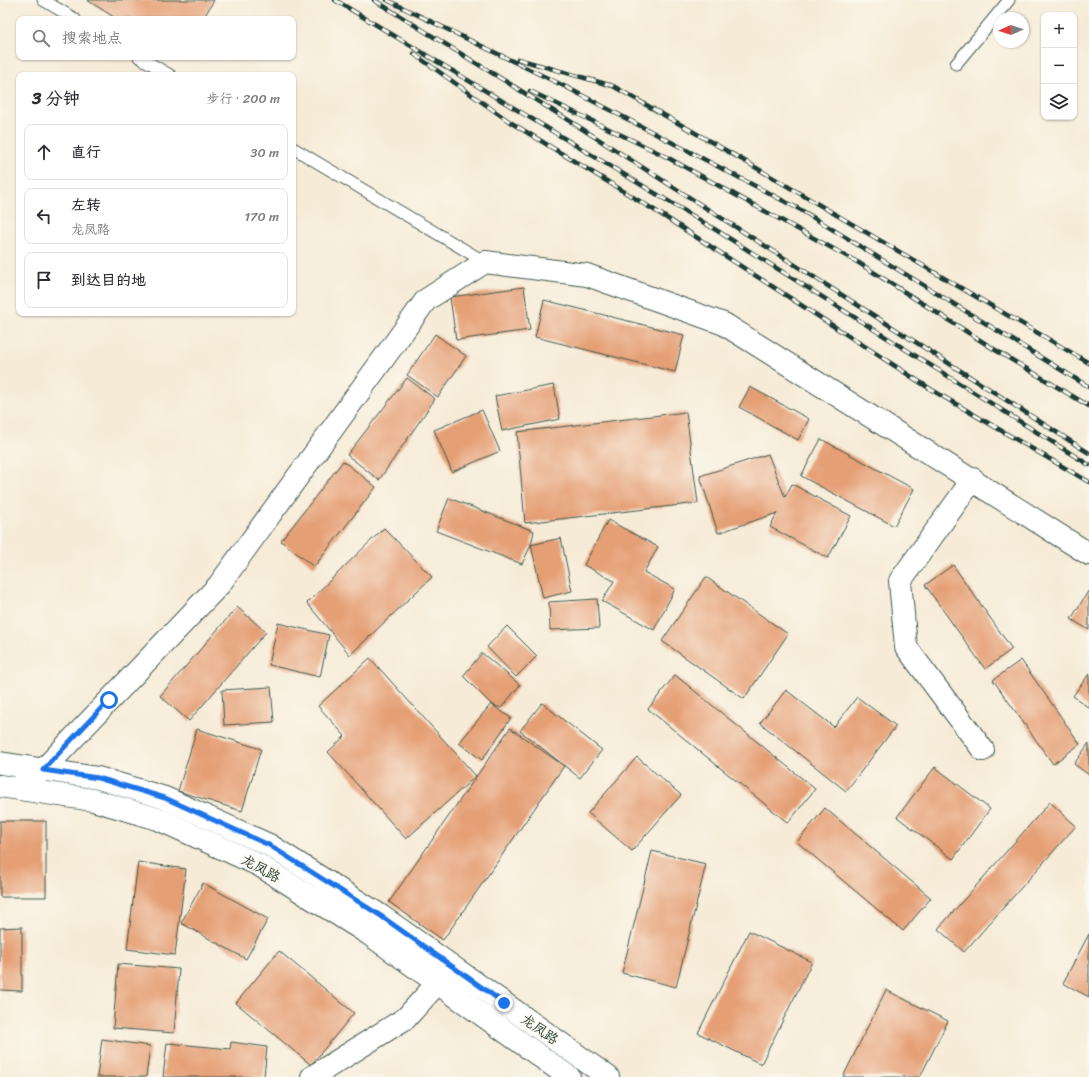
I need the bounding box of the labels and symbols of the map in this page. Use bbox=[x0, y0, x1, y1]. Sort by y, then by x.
north arrow bbox=[993, 12, 1029, 48]
route start bbox=[100, 691, 118, 709]
street label: 龙凤路 bbox=[236, 847, 285, 890]
route end bbox=[495, 994, 513, 1012]
street label: 龙凤路 bbox=[515, 1007, 564, 1052]

